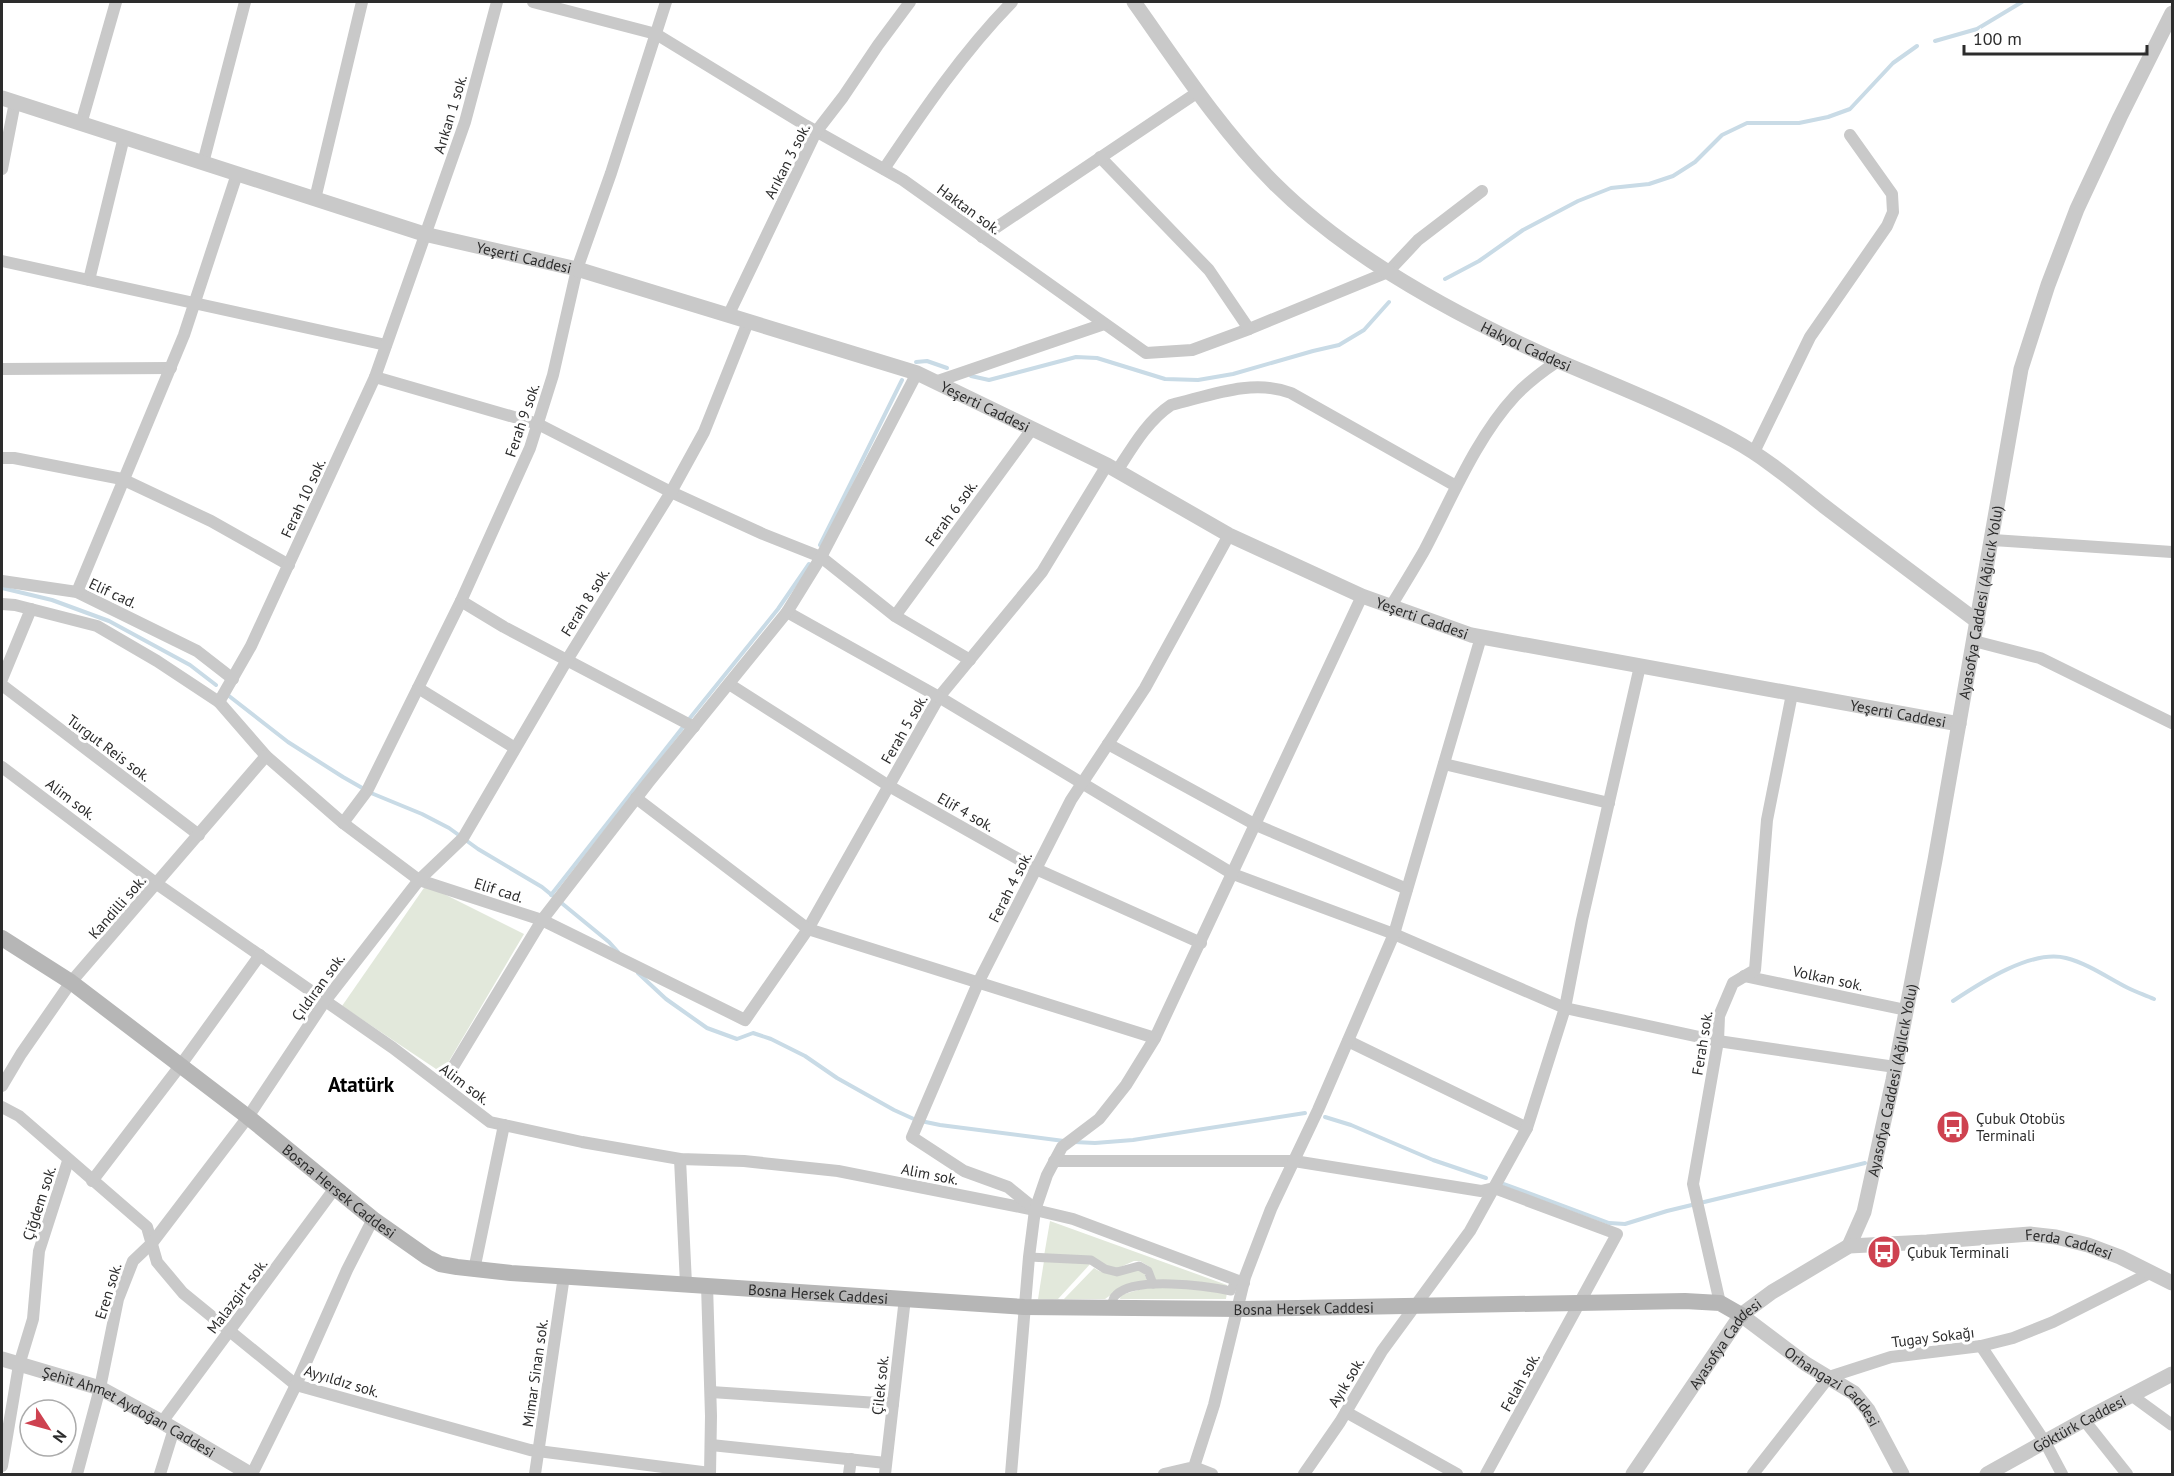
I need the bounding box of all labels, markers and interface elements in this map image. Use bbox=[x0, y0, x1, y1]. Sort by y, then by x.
scale bar bbox=[1964, 18, 2147, 56]
text: 100 m bbox=[1973, 27, 2022, 50]
street label: Arıkan 1 sok. bbox=[429, 72, 471, 156]
street label: Arıkan 3 sok. bbox=[760, 120, 814, 202]
street label: Haktan sok. bbox=[933, 180, 1005, 238]
street label: Yeşerti Caddesi bbox=[475, 237, 574, 277]
street label: Hakyol Caddesi bbox=[1478, 317, 1574, 375]
street label: Yeşerti Caddesi bbox=[938, 376, 1033, 436]
street label: Ferah 9 sok. bbox=[500, 380, 544, 460]
street label: Ferah 10 sok. bbox=[276, 455, 330, 541]
street label: Ferah 6 sok. bbox=[921, 476, 981, 550]
street label: Ayasofya Caddesi (Ağılcık Yolu) bbox=[1954, 504, 2006, 701]
street label: Ferah 8 sok. bbox=[557, 564, 613, 640]
street label: Elif cad. bbox=[86, 574, 140, 612]
street label: Yeşerti Caddesi bbox=[1373, 592, 1471, 643]
street label: Ferah 5 sok. bbox=[877, 691, 931, 767]
street label: Yeşerti Caddesi bbox=[1849, 695, 1948, 731]
street label: Turgut Reis sok. bbox=[63, 710, 155, 786]
street label: Alim sok. bbox=[42, 774, 100, 824]
street label: Elif 4 sok. bbox=[934, 788, 998, 836]
street label: Ferah 4 sok. bbox=[984, 848, 1036, 926]
street label: Kandilli sok. bbox=[84, 871, 150, 943]
street label: Elif cad. bbox=[472, 873, 526, 907]
street label: Çıldıran sok. bbox=[287, 950, 349, 1024]
street label: Volkan sok. bbox=[1790, 961, 1865, 995]
street label: Ayasofya Caddesi (Ağılcık Yolu) bbox=[1863, 982, 1921, 1178]
street label: Ferah sok. bbox=[1688, 1009, 1716, 1077]
street label: Alim sok. bbox=[436, 1059, 494, 1109]
district label: Atatürk bbox=[328, 1071, 395, 1098]
bus stop icon: Çubuk Otobüs Terminali bbox=[1935, 1109, 1971, 1145]
place label: Çubuk Otobüs Terminali bbox=[1976, 1109, 2065, 1145]
street label: Bosna Hersek Caddesi bbox=[279, 1140, 400, 1242]
street label: Alim sok. bbox=[900, 1159, 960, 1189]
street label: Çiğdem sok. bbox=[18, 1163, 60, 1243]
street label: Ferda Caddesi bbox=[2024, 1224, 2116, 1263]
bus stop icon: Çubuk Terminali bbox=[1866, 1234, 1902, 1270]
place label: Çubuk Terminali bbox=[1907, 1243, 2009, 1262]
street label: Malazgirt sok. bbox=[203, 1255, 271, 1337]
street label: Eren sok. bbox=[90, 1261, 126, 1321]
street label: Bosna Hersek Caddesi bbox=[748, 1279, 889, 1307]
street label: Ayasofya Caddesi bbox=[1684, 1294, 1765, 1393]
street label: Bosna Hersek Caddesi bbox=[1233, 1297, 1374, 1319]
street label: Mimar Sinan sok. bbox=[518, 1318, 552, 1428]
street label: Tugay Sokağı bbox=[1890, 1322, 1976, 1352]
street label: Orhangazi Caddesi bbox=[1781, 1342, 1884, 1430]
street label: Felah sok. bbox=[1496, 1349, 1544, 1415]
street label: Çilek sok. bbox=[867, 1354, 893, 1416]
street label: Ayık sok. bbox=[1324, 1354, 1368, 1410]
street label: Ayyıldız sok. bbox=[302, 1361, 382, 1401]
street label: Şehit Ahmet Aydoğan Caddesi bbox=[40, 1362, 219, 1461]
street label: Göktürk Caddesi bbox=[2029, 1390, 2129, 1456]
north arrow bbox=[18, 1398, 78, 1458]
text: N bbox=[49, 1427, 71, 1447]

